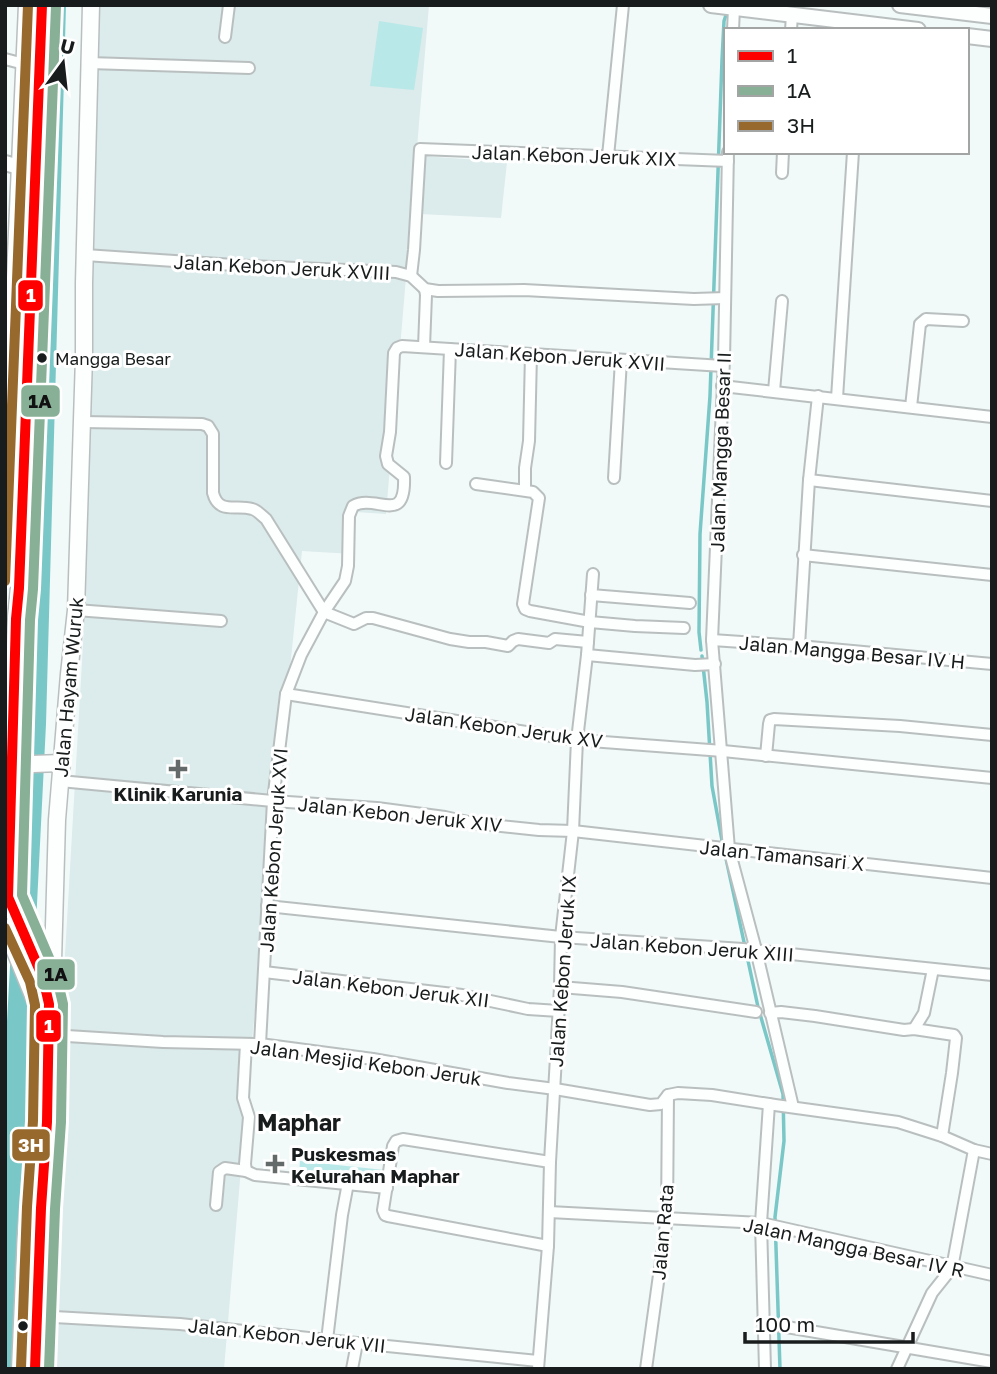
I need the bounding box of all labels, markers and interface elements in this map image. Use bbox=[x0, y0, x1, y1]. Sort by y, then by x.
north arrow bbox=[28, 28, 98, 98]
legend bbox=[724, 28, 969, 154]
text: U bbox=[58, 33, 77, 59]
text: 1 bbox=[787, 42, 797, 68]
text: 1A bbox=[787, 77, 811, 103]
text: 3H bbox=[787, 112, 815, 138]
street label: Jalan Kebon Jeruk XIX bbox=[471, 140, 677, 170]
street label: Jalan Kebon Jeruk XVIII bbox=[173, 250, 391, 284]
line badge: 1 bbox=[17, 279, 44, 312]
text: 1 bbox=[26, 283, 36, 306]
street label: Jalan Kebon Jeruk XVII bbox=[454, 337, 666, 375]
place label: Mangga Besar bbox=[55, 348, 171, 369]
marker: Mangga Besar bbox=[35, 351, 49, 365]
street label: Jalan Mangga Besar II bbox=[705, 351, 735, 553]
line badge: 1A bbox=[20, 384, 61, 418]
text: 1A bbox=[28, 389, 52, 412]
street label: Jalan Hayam Wuruk bbox=[49, 596, 87, 778]
street label: Jalan Mangga Besar IV H bbox=[738, 631, 966, 673]
street label: Jalan Kebon Jeruk XV bbox=[404, 702, 605, 752]
street label: Jalan Kebon Jeruk XVI bbox=[254, 747, 292, 953]
marker: Klinik Karunia bbox=[168, 759, 188, 779]
place label: Klinik Karunia bbox=[114, 782, 242, 805]
street label: Jalan Kebon Jeruk XIV bbox=[297, 792, 503, 836]
street label: Jalan Tamansari X bbox=[699, 835, 865, 875]
street label: Jalan Kebon Jeruk IX bbox=[544, 874, 580, 1068]
street label: Jalan Kebon Jeruk XIII bbox=[589, 928, 795, 966]
line badge: 1A bbox=[36, 958, 76, 991]
text: 1A bbox=[44, 962, 68, 985]
street label: Jalan Kebon Jeruk XII bbox=[291, 965, 491, 1011]
line badge: 1 bbox=[35, 1009, 62, 1043]
text: 1 bbox=[44, 1014, 54, 1037]
street label: Jalan Mesjid Kebon Jeruk bbox=[249, 1034, 483, 1090]
district label: Maphar bbox=[257, 1108, 341, 1136]
line badge: 3H bbox=[11, 1128, 51, 1162]
text: 3H bbox=[18, 1133, 44, 1156]
place label: Puskesmas Kelurahan Maphar bbox=[291, 1142, 460, 1187]
marker: Puskesmas Kelurahan Maphar bbox=[265, 1154, 285, 1174]
street label: Jalan Rata bbox=[646, 1183, 678, 1281]
street label: Jalan Mangga Besar IV R bbox=[741, 1212, 967, 1282]
scale bar bbox=[745, 1300, 913, 1344]
text: 100 m bbox=[755, 1311, 815, 1337]
street label: Jalan Kebon Jeruk VII bbox=[187, 1313, 387, 1357]
unlabelled marker bbox=[16, 1319, 30, 1333]

